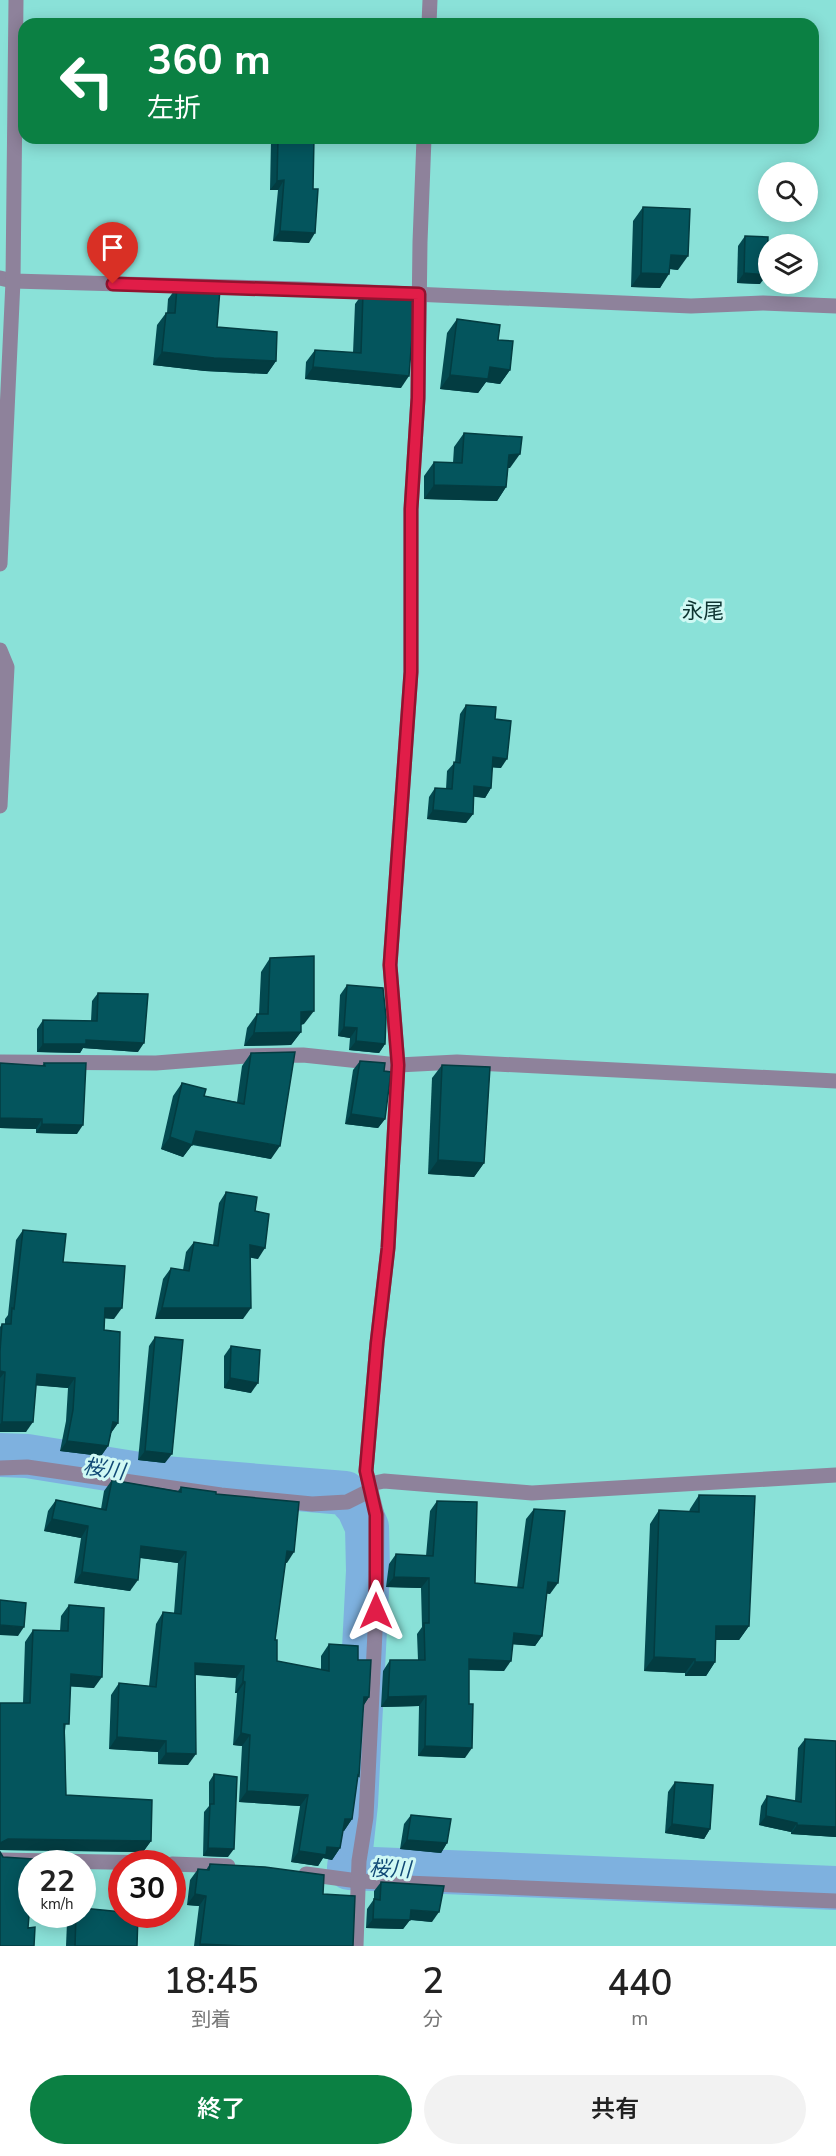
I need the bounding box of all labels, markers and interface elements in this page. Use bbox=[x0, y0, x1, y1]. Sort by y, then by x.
text: 360 m bbox=[147, 32, 271, 89]
icon: left bbox=[48, 42, 126, 120]
text: 左折 bbox=[147, 90, 201, 127]
map controls bbox=[758, 162, 818, 294]
button: search bbox=[758, 162, 818, 222]
pin bbox=[87, 222, 138, 284]
icon: arrive bbox=[96, 231, 129, 264]
button: layers bbox=[758, 234, 818, 294]
district label: 永尾 bbox=[682, 597, 724, 625]
water label: 桜川 bbox=[81, 1452, 129, 1486]
position arrow bbox=[344, 1579, 408, 1643]
speed limit sign: 30 bbox=[108, 1850, 186, 1928]
water label: 桜川 bbox=[369, 1854, 413, 1884]
text: 22 bbox=[39, 1861, 75, 1902]
text: km/h bbox=[40, 1894, 74, 1914]
text: 18:45 bbox=[164, 1957, 259, 2006]
text: 2 bbox=[422, 1957, 444, 2006]
text: 440 bbox=[608, 1959, 672, 2008]
text: m bbox=[631, 2005, 648, 2032]
text: 到着 bbox=[191, 2006, 231, 2033]
text: 分 bbox=[423, 2006, 443, 2033]
button: 終了 bbox=[30, 2075, 412, 2144]
button: 共有 bbox=[424, 2075, 806, 2144]

